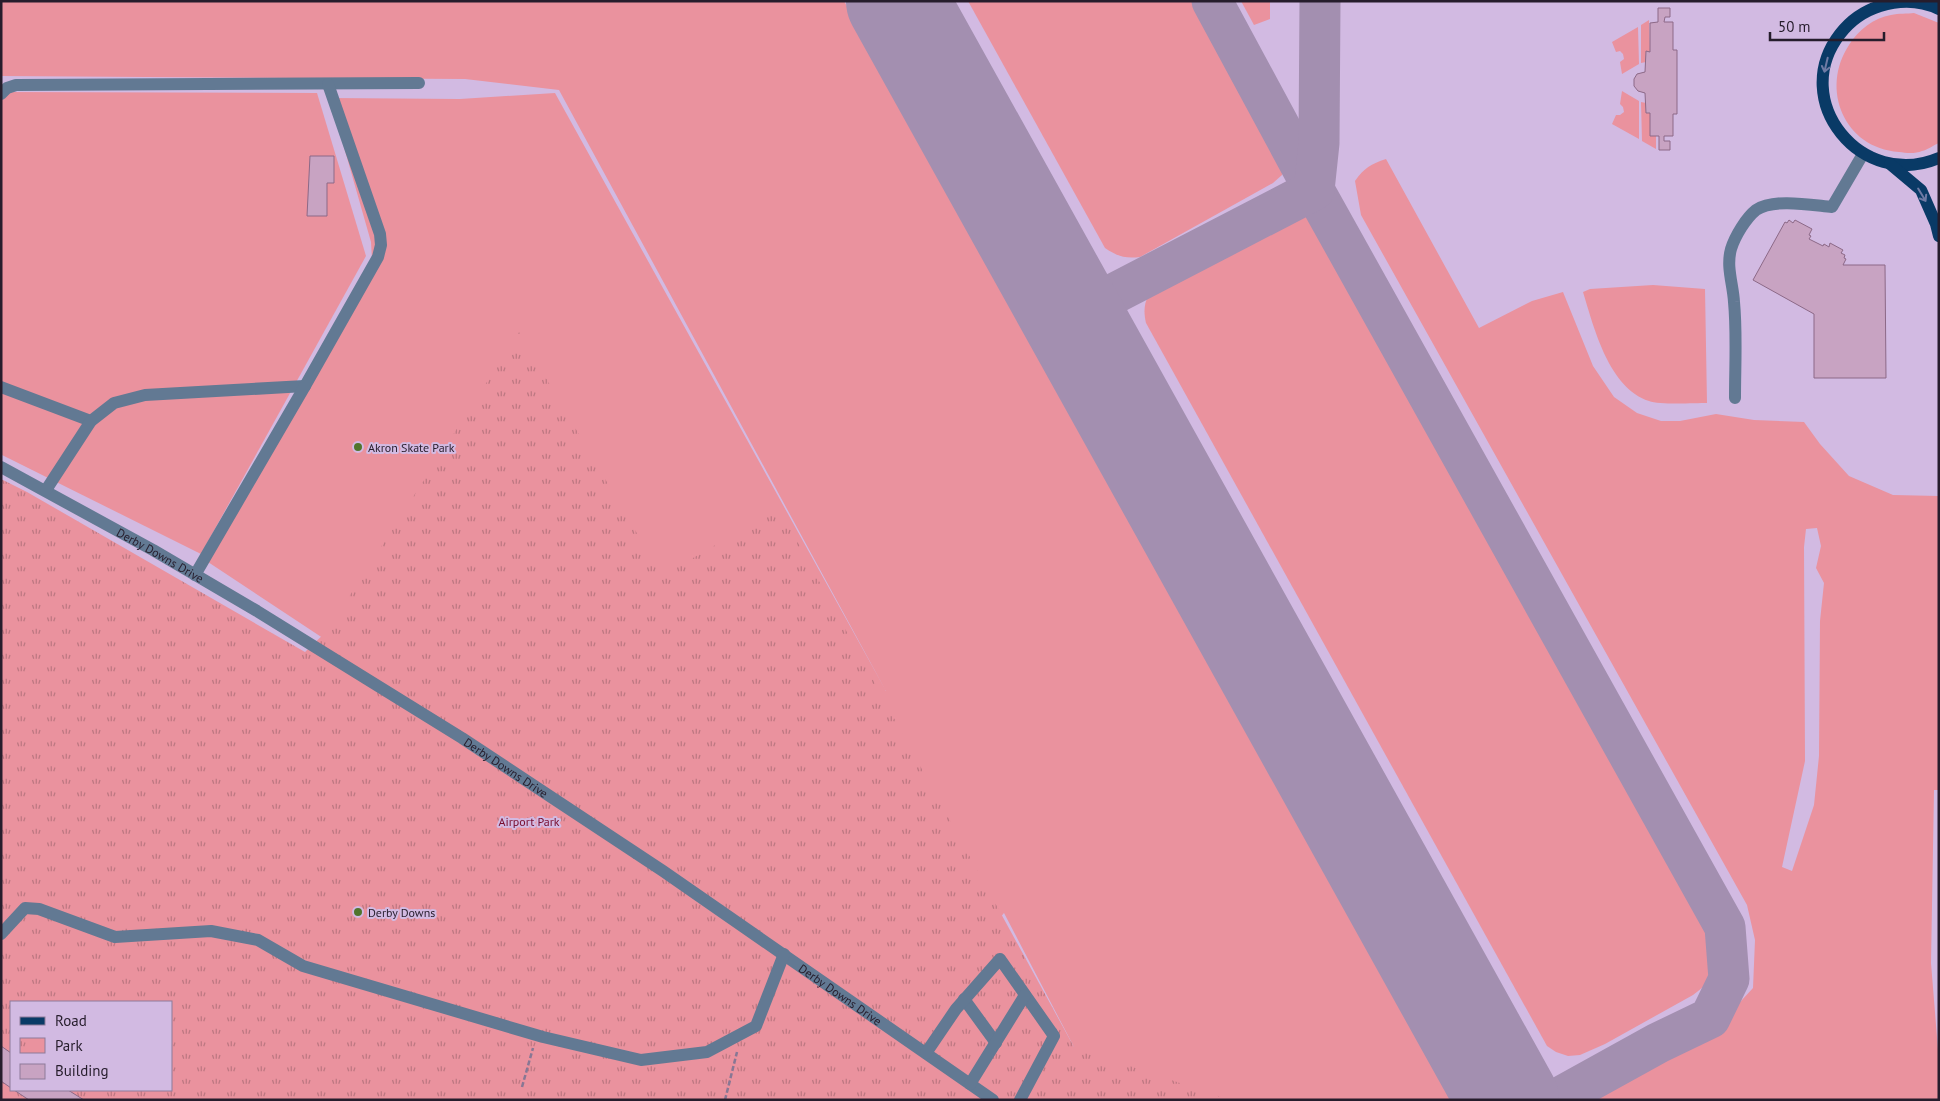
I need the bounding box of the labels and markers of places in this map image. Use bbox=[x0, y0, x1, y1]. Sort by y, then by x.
place label: Akron Skate Park bbox=[368, 440, 455, 455]
marker: Akron Skate Park bbox=[352, 441, 364, 453]
place label: Derby Downs bbox=[368, 905, 435, 920]
marker: Derby Downs bbox=[352, 906, 364, 918]

